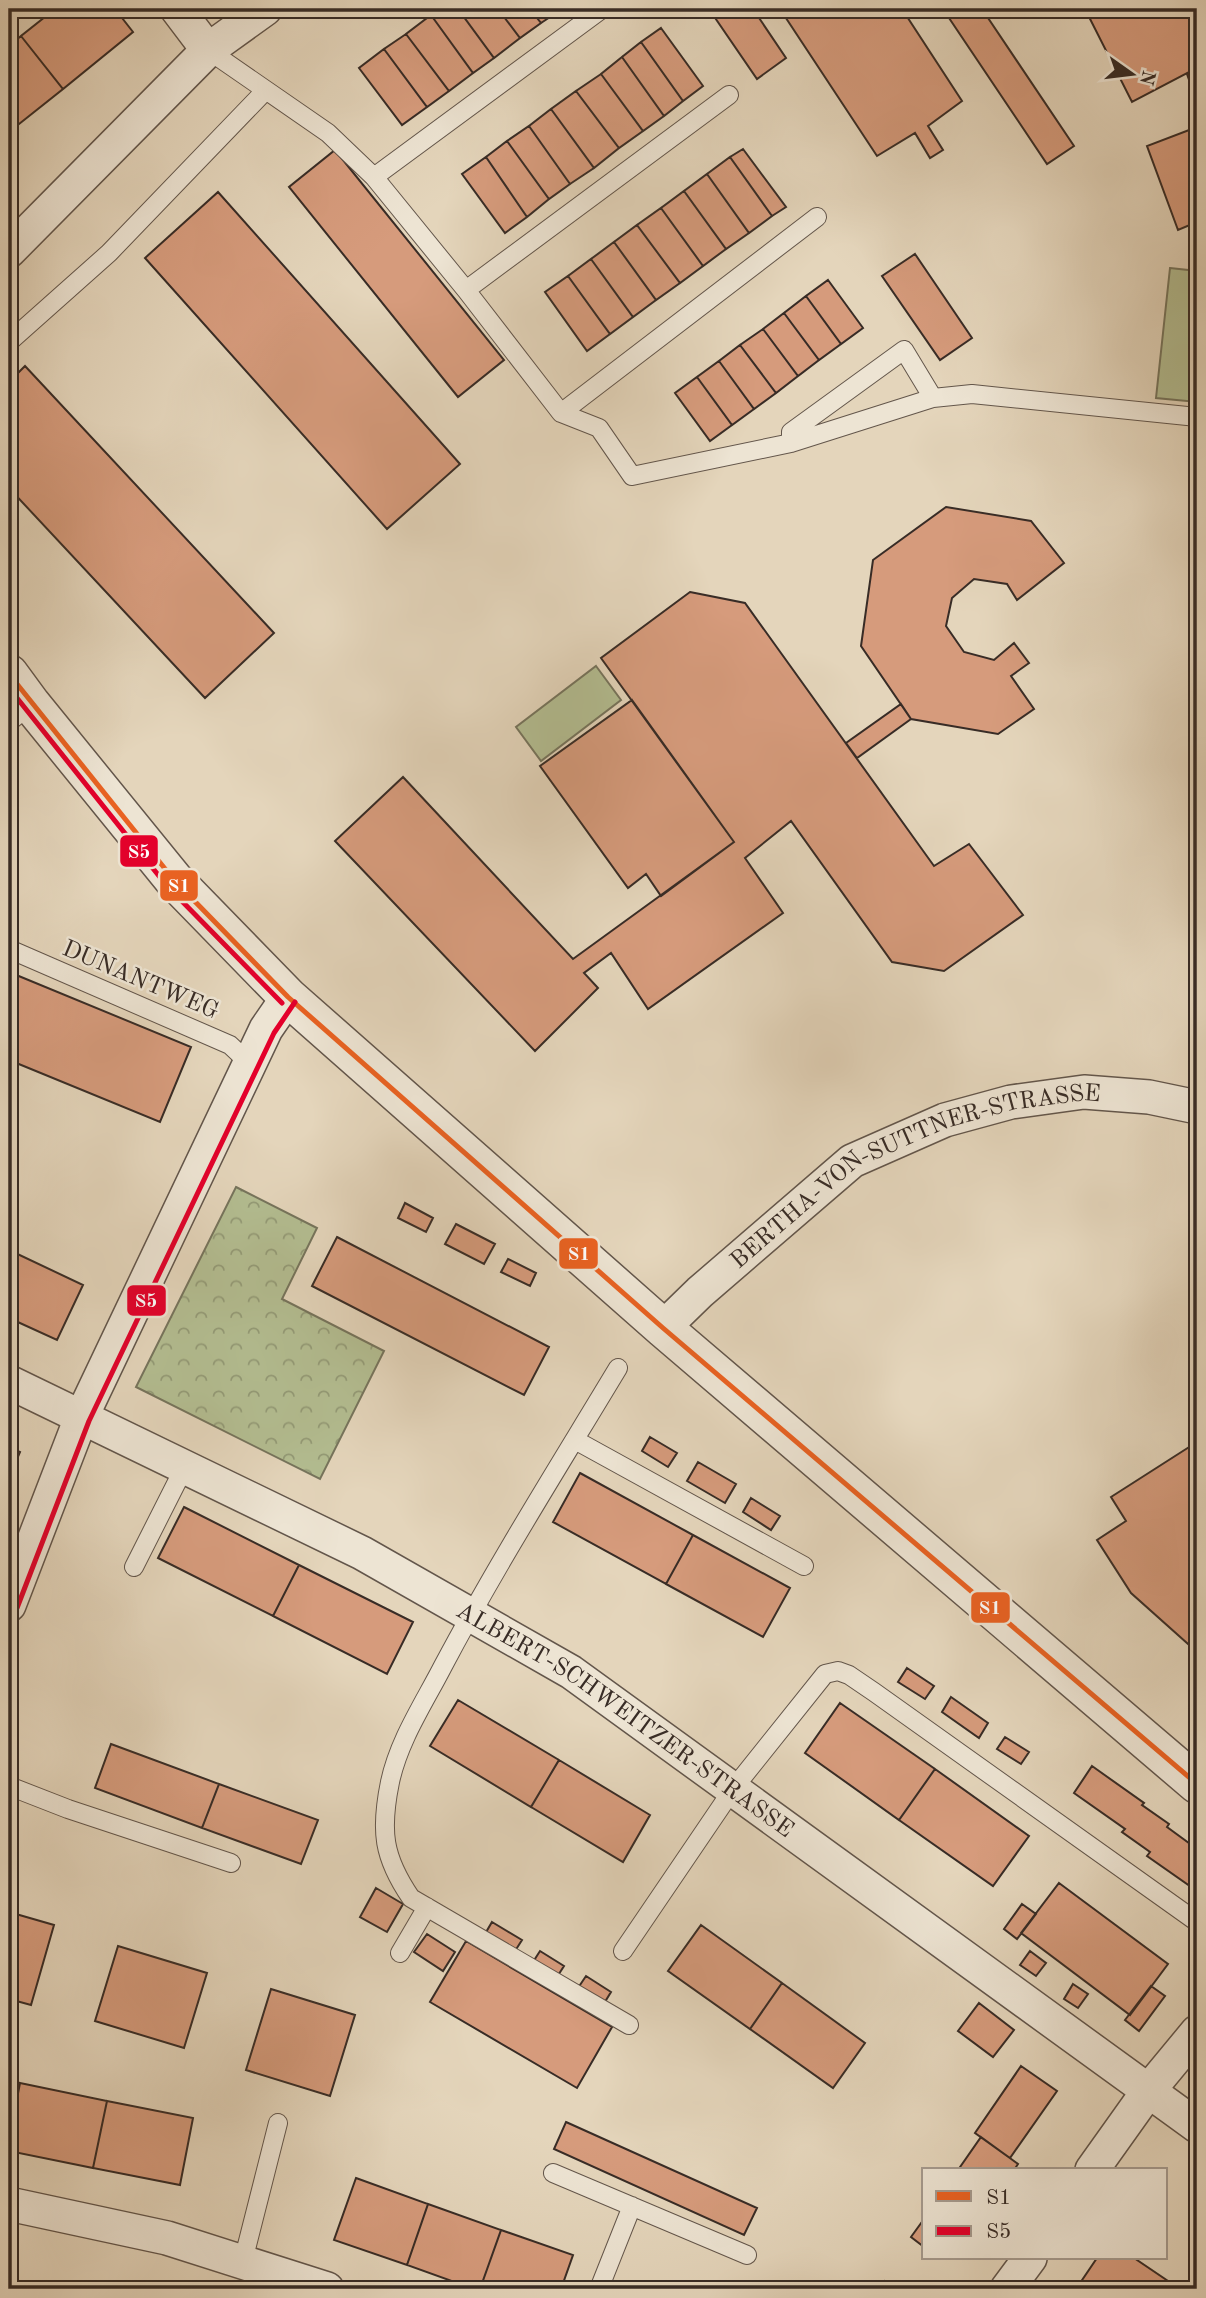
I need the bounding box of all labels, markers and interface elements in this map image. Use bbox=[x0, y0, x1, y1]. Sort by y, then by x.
north arrow bbox=[1098, 38, 1168, 108]
text: N bbox=[1135, 68, 1157, 87]
line badge: S5 bbox=[119, 834, 159, 868]
text: S5 bbox=[128, 844, 150, 863]
line badge: S1 bbox=[159, 869, 199, 902]
text: S1 bbox=[168, 878, 190, 897]
street label: DUNANTWEG bbox=[58, 937, 222, 1025]
street label: BERTHA-VON-SUTTNER-STRASSE bbox=[727, 1082, 1101, 1274]
line badge: S1 bbox=[558, 1237, 599, 1270]
text: S1 bbox=[568, 1246, 590, 1265]
line badge: S5 bbox=[126, 1284, 167, 1317]
text: S5 bbox=[135, 1293, 157, 1312]
line badge: S1 bbox=[970, 1591, 1011, 1624]
street label: ALBERT-SCHWEITZER-STRASSE bbox=[451, 1599, 797, 1843]
text: S1 bbox=[979, 1600, 1001, 1619]
legend bbox=[922, 2168, 1168, 2260]
text: S1 bbox=[986, 2188, 1011, 2209]
text: S5 bbox=[986, 2222, 1011, 2243]

